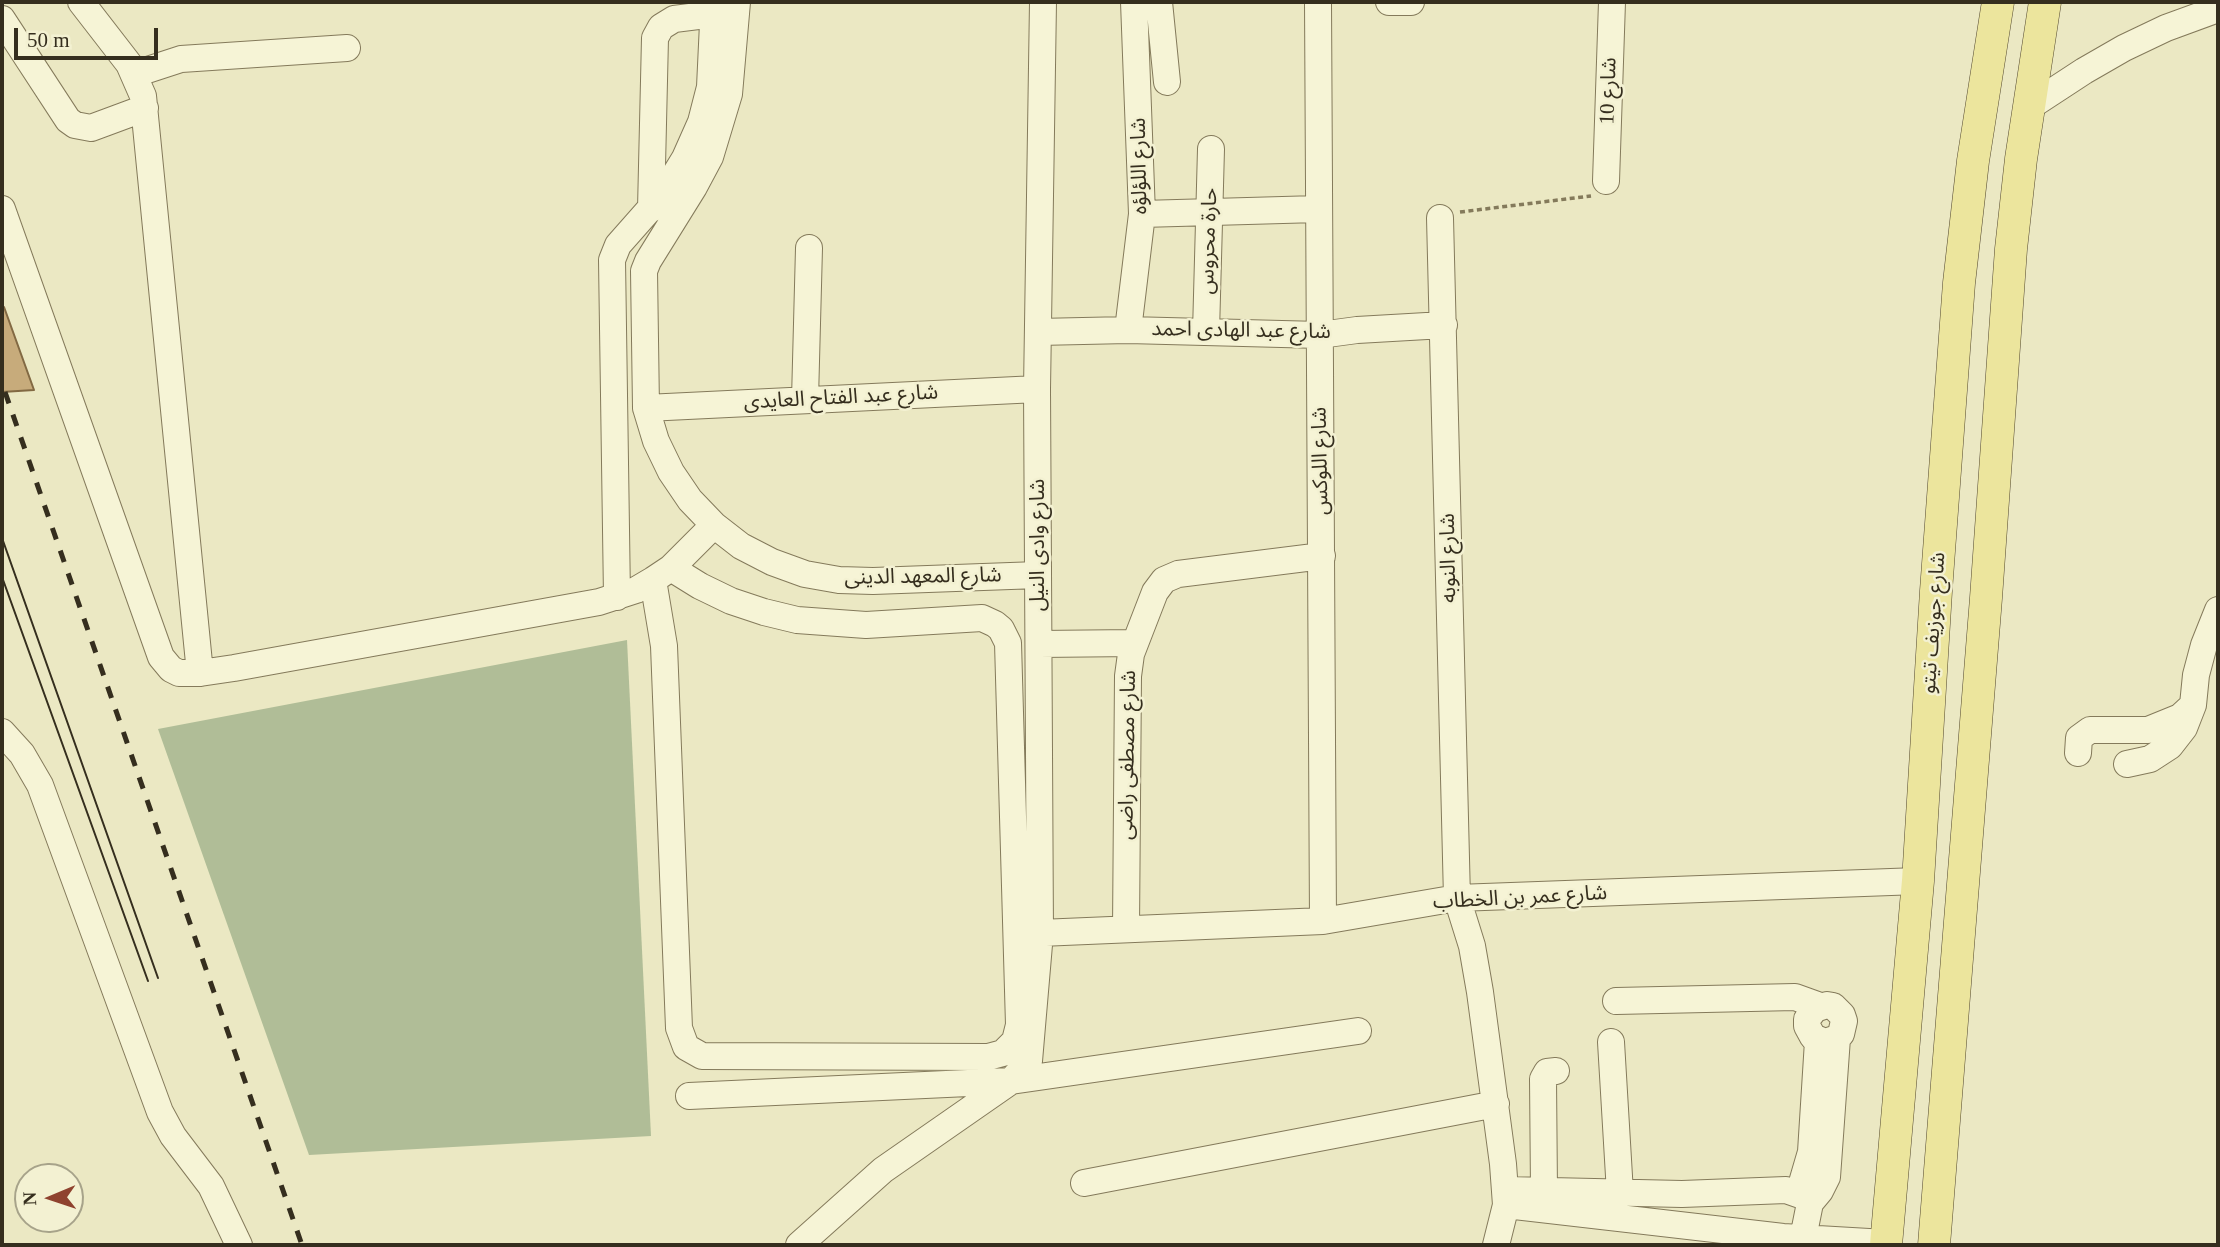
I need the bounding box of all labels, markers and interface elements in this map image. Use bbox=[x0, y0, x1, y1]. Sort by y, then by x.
scale bar bbox=[18, 14, 161, 58]
text: 50 m bbox=[27, 28, 70, 52]
street label: شارع 10 bbox=[1595, 57, 1623, 125]
street label: شارع اللؤلؤه bbox=[1127, 117, 1153, 215]
street label: حارة محروس bbox=[1195, 187, 1223, 295]
street label: شارع عبد الهادى احمد bbox=[1151, 317, 1331, 345]
street label: شارع عبد الفتاح العايدى bbox=[743, 380, 939, 416]
street label: شارع اللوكس bbox=[1307, 407, 1335, 515]
street label: شارع وادى النيل bbox=[1025, 479, 1051, 611]
street label: شارع النوبه bbox=[1436, 513, 1462, 603]
street label: شارع جوزيف تيتو bbox=[1916, 551, 1952, 695]
street label: شارع المعهد الدينى bbox=[844, 563, 1002, 591]
street label: شارع مصطفى راضى bbox=[1114, 670, 1142, 840]
street label: شارع عمر بن الخطاب bbox=[1432, 881, 1608, 915]
north arrow bbox=[14, 1163, 84, 1233]
text: N bbox=[19, 1191, 40, 1206]

